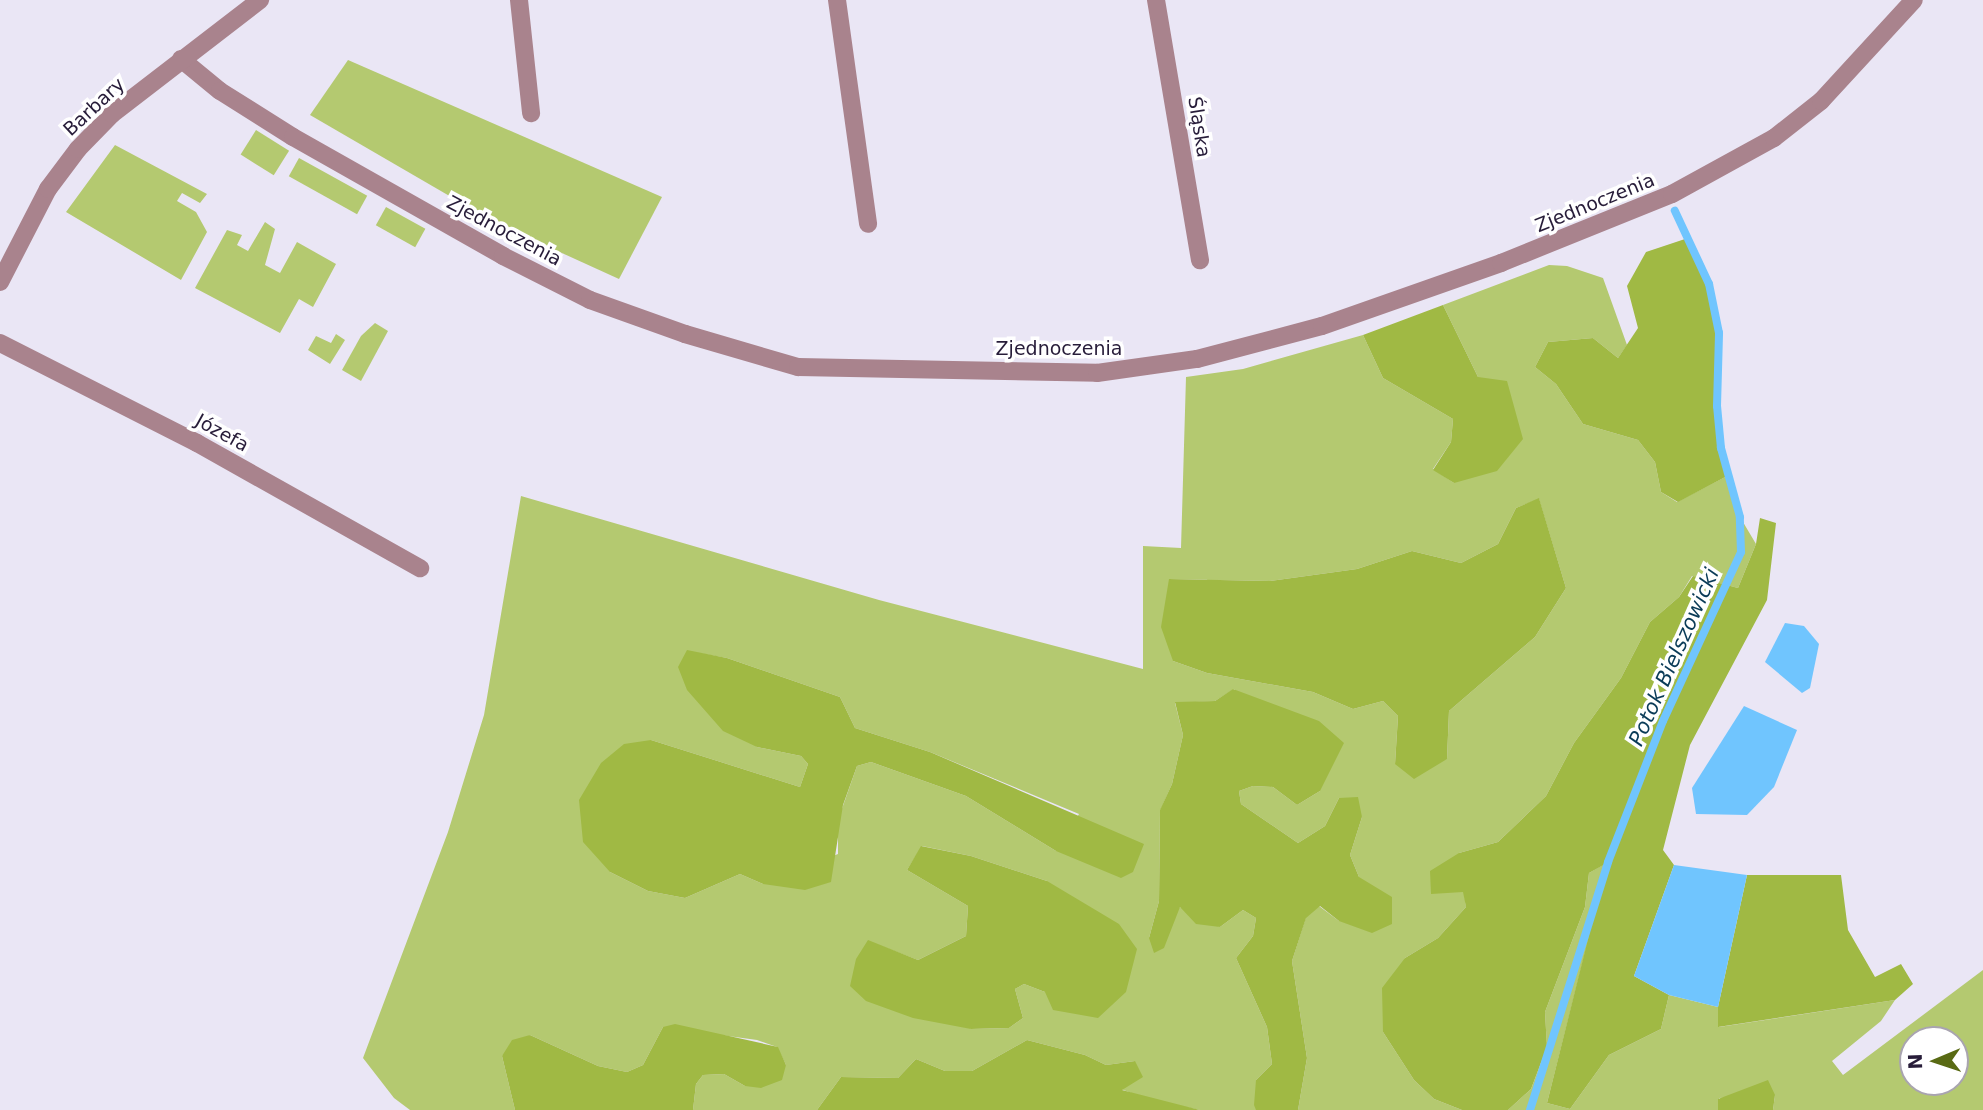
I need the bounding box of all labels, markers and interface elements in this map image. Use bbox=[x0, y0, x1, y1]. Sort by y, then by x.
street label: Barbary bbox=[59, 73, 129, 141]
street label: Śląska bbox=[1183, 95, 1215, 159]
street label: Zjednoczenia bbox=[1532, 169, 1658, 237]
street label: Zjednoczenia bbox=[443, 191, 565, 271]
street label: Zjednoczenia bbox=[996, 338, 1122, 360]
street label: Józefa bbox=[191, 409, 253, 457]
water label: Potok Bielszowicki bbox=[1623, 564, 1725, 750]
north arrow bbox=[1899, 1026, 1969, 1096]
text: N bbox=[1904, 1053, 1926, 1070]

